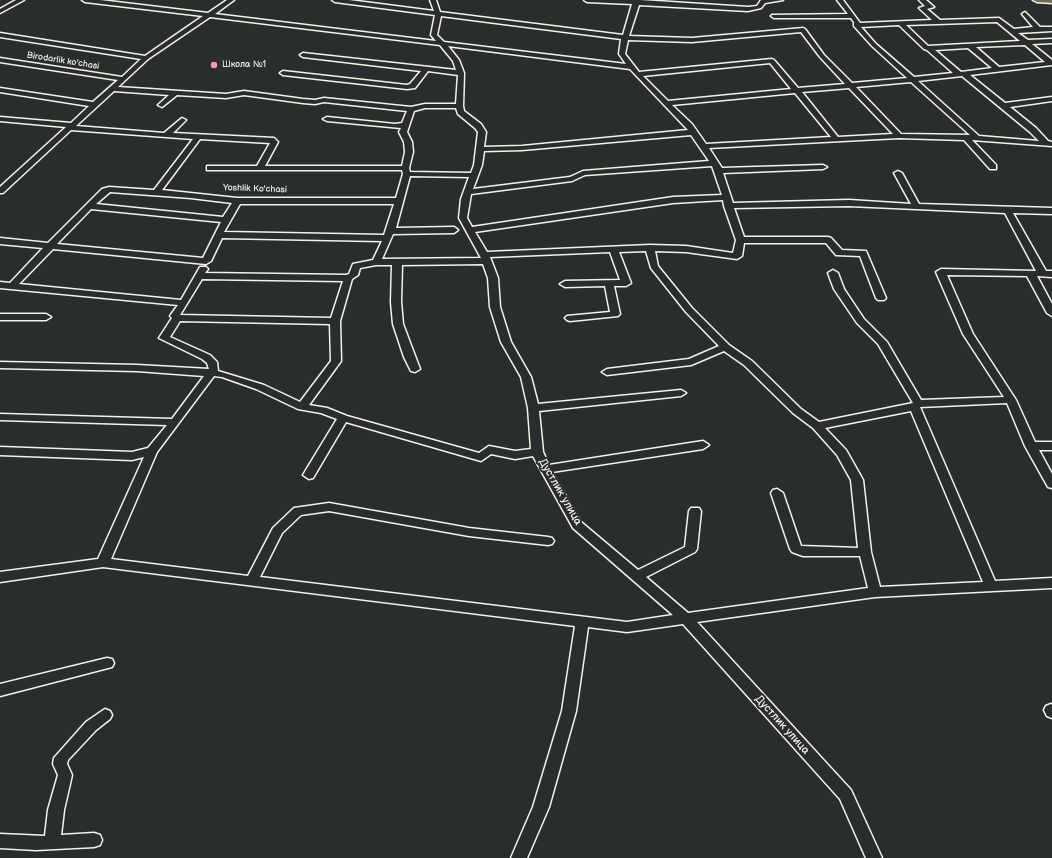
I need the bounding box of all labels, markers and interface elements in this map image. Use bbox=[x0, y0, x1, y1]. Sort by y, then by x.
street label: Birodarlik ko'chasi bbox=[26, 50, 100, 72]
marker: Школа №1 bbox=[209, 60, 219, 70]
place label: Школа №1 bbox=[222, 60, 266, 70]
street label: Yoshlik Ko'chasi bbox=[223, 182, 287, 196]
street label: Дустлик улица bbox=[536, 456, 584, 528]
street label: Дустлик улица bbox=[752, 693, 812, 757]

